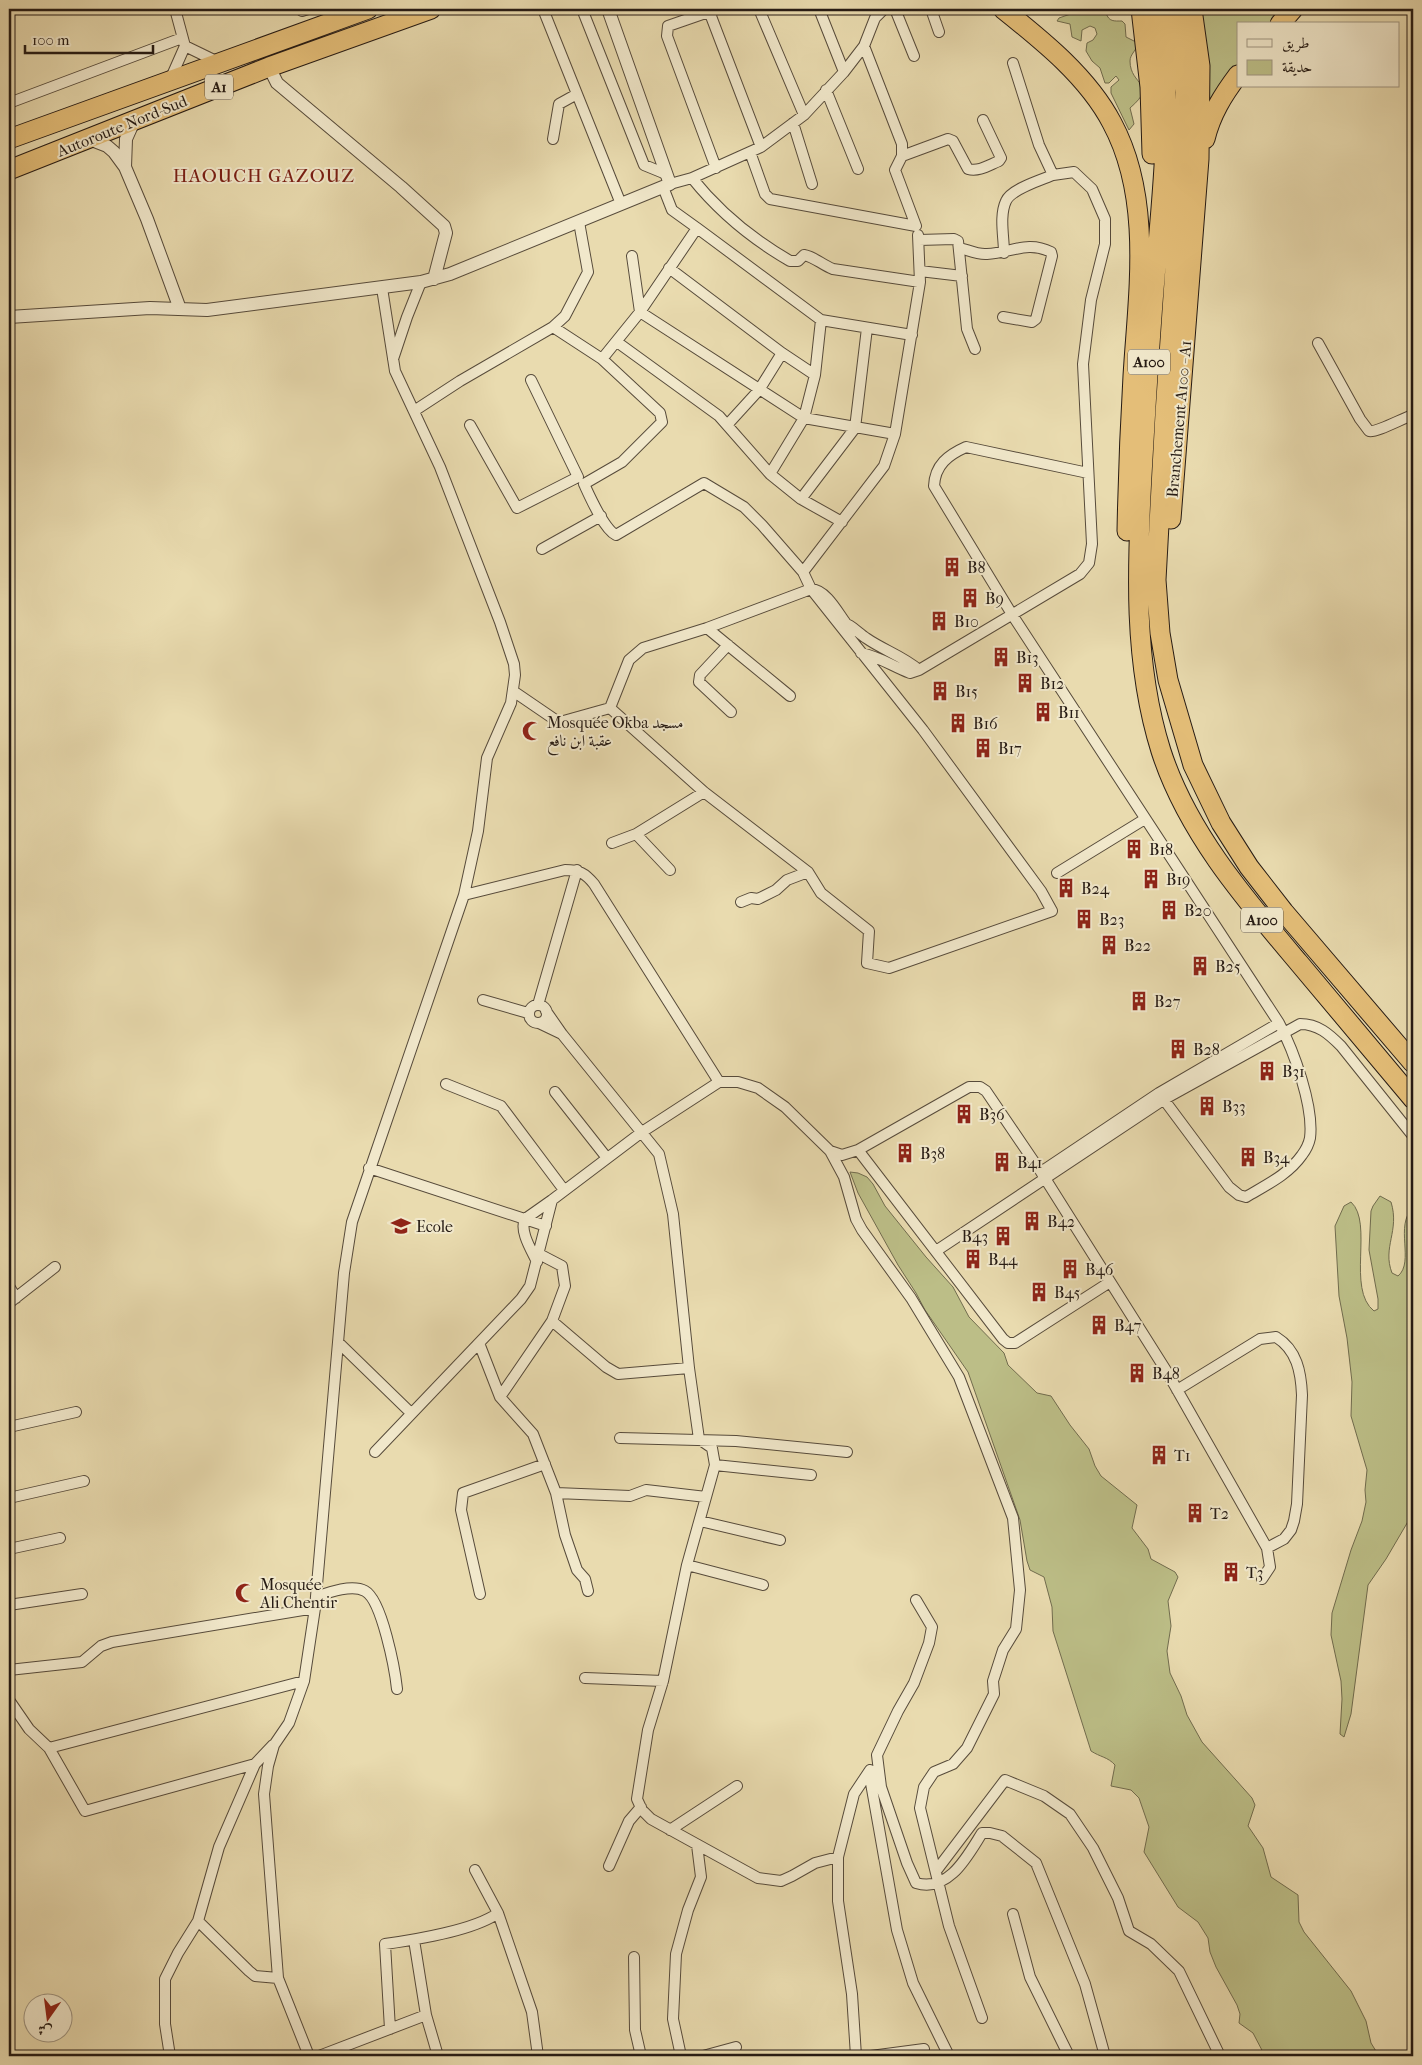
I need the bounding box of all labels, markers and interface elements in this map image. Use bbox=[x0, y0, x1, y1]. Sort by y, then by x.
scale bar bbox=[25, 22, 152, 54]
legend bbox=[1237, 22, 1400, 88]
text: 100 m bbox=[32, 31, 70, 49]
text: طريق bbox=[1282, 34, 1309, 53]
text: حديقة bbox=[1282, 58, 1312, 76]
road number: A1 bbox=[205, 74, 233, 100]
street label: Autoroute Nord-Sud bbox=[53, 91, 190, 161]
district label: HAOUCH GAZOUZ bbox=[173, 165, 355, 187]
street label: Branchement A100 - A1 bbox=[1163, 340, 1195, 498]
road number: A100 bbox=[1128, 350, 1170, 374]
building icon: B8 bbox=[941, 556, 963, 578]
place label: B8 bbox=[967, 558, 985, 577]
building icon: B9 bbox=[959, 587, 981, 609]
place label: B9 bbox=[985, 589, 1004, 608]
building icon: B10 bbox=[928, 610, 950, 632]
place label: B10 bbox=[954, 612, 979, 631]
building icon: B13 bbox=[990, 646, 1012, 668]
place label: B13 bbox=[1016, 648, 1039, 667]
building icon: B12 bbox=[1014, 672, 1036, 694]
place label: B12 bbox=[1040, 674, 1064, 693]
building icon: B15 bbox=[929, 680, 951, 702]
place label: B15 bbox=[955, 682, 978, 701]
building icon: B11 bbox=[1032, 701, 1054, 723]
place label: B11 bbox=[1058, 703, 1080, 722]
building icon: B16 bbox=[947, 712, 969, 734]
place label: Mosquée Okba مسجد عقبة ابن نافع bbox=[547, 713, 683, 756]
place label: B16 bbox=[973, 714, 998, 733]
mosque icon: Mosquée Okba مسجد عقبة ابن نافع bbox=[521, 720, 543, 742]
building icon: B17 bbox=[972, 737, 994, 759]
place label: B17 bbox=[998, 739, 1022, 758]
building icon: B18 bbox=[1123, 838, 1145, 860]
place label: B18 bbox=[1149, 840, 1173, 859]
building icon: B19 bbox=[1140, 868, 1162, 890]
place label: B19 bbox=[1166, 870, 1191, 889]
building icon: B24 bbox=[1055, 877, 1077, 899]
place label: B24 bbox=[1081, 879, 1110, 898]
building icon: B20 bbox=[1158, 899, 1180, 921]
place label: B20 bbox=[1184, 901, 1211, 920]
building icon: B23 bbox=[1073, 908, 1095, 930]
road number: A100 bbox=[1241, 908, 1283, 932]
place label: B23 bbox=[1099, 910, 1124, 929]
building icon: B22 bbox=[1098, 934, 1120, 956]
place label: B22 bbox=[1124, 936, 1151, 955]
building icon: B25 bbox=[1189, 955, 1211, 977]
place label: B25 bbox=[1215, 957, 1241, 976]
building icon: B27 bbox=[1128, 990, 1150, 1012]
place label: B27 bbox=[1154, 992, 1181, 1011]
building icon: B28 bbox=[1167, 1038, 1189, 1060]
place label: B28 bbox=[1193, 1040, 1220, 1059]
building icon: B31 bbox=[1256, 1060, 1278, 1082]
place label: B31 bbox=[1282, 1062, 1305, 1081]
building icon: B33 bbox=[1196, 1095, 1218, 1117]
place label: B33 bbox=[1222, 1097, 1246, 1116]
building icon: B36 bbox=[953, 1103, 975, 1125]
place label: B36 bbox=[979, 1105, 1005, 1124]
building icon: B38 bbox=[894, 1142, 916, 1164]
place label: B38 bbox=[920, 1144, 945, 1163]
building icon: B34 bbox=[1237, 1146, 1259, 1168]
place label: B34 bbox=[1263, 1148, 1290, 1167]
building icon: B41 bbox=[991, 1151, 1013, 1173]
place label: B41 bbox=[1017, 1153, 1043, 1172]
building icon: B42 bbox=[1021, 1210, 1043, 1232]
place label: B42 bbox=[1047, 1212, 1075, 1231]
school or university icon: Ecole bbox=[390, 1215, 412, 1237]
place label: Ecole bbox=[416, 1217, 453, 1236]
building icon: B43 bbox=[992, 1225, 1014, 1247]
place label: B43 bbox=[962, 1227, 988, 1246]
building icon: B44 bbox=[962, 1248, 984, 1270]
place label: B44 bbox=[988, 1250, 1018, 1269]
building icon: B46 bbox=[1059, 1258, 1081, 1280]
place label: B46 bbox=[1085, 1260, 1114, 1279]
building icon: B45 bbox=[1028, 1281, 1050, 1303]
place label: B45 bbox=[1054, 1283, 1080, 1302]
building icon: B47 bbox=[1088, 1314, 1110, 1336]
place label: B47 bbox=[1114, 1316, 1141, 1335]
building icon: B48 bbox=[1126, 1362, 1148, 1384]
place label: B48 bbox=[1152, 1364, 1180, 1383]
building icon: T1 bbox=[1148, 1444, 1170, 1466]
place label: T1 bbox=[1174, 1446, 1191, 1465]
building icon: T2 bbox=[1184, 1502, 1206, 1524]
place label: T2 bbox=[1210, 1504, 1229, 1523]
building icon: T3 bbox=[1220, 1561, 1242, 1583]
place label: T3 bbox=[1246, 1563, 1263, 1582]
place label: Mosquée Ali Chentir bbox=[259, 1575, 337, 1612]
mosque icon: Mosquée Ali Chentir bbox=[234, 1582, 256, 1604]
north arrow bbox=[22, 1992, 72, 2042]
text: ش bbox=[36, 2020, 54, 2040]

